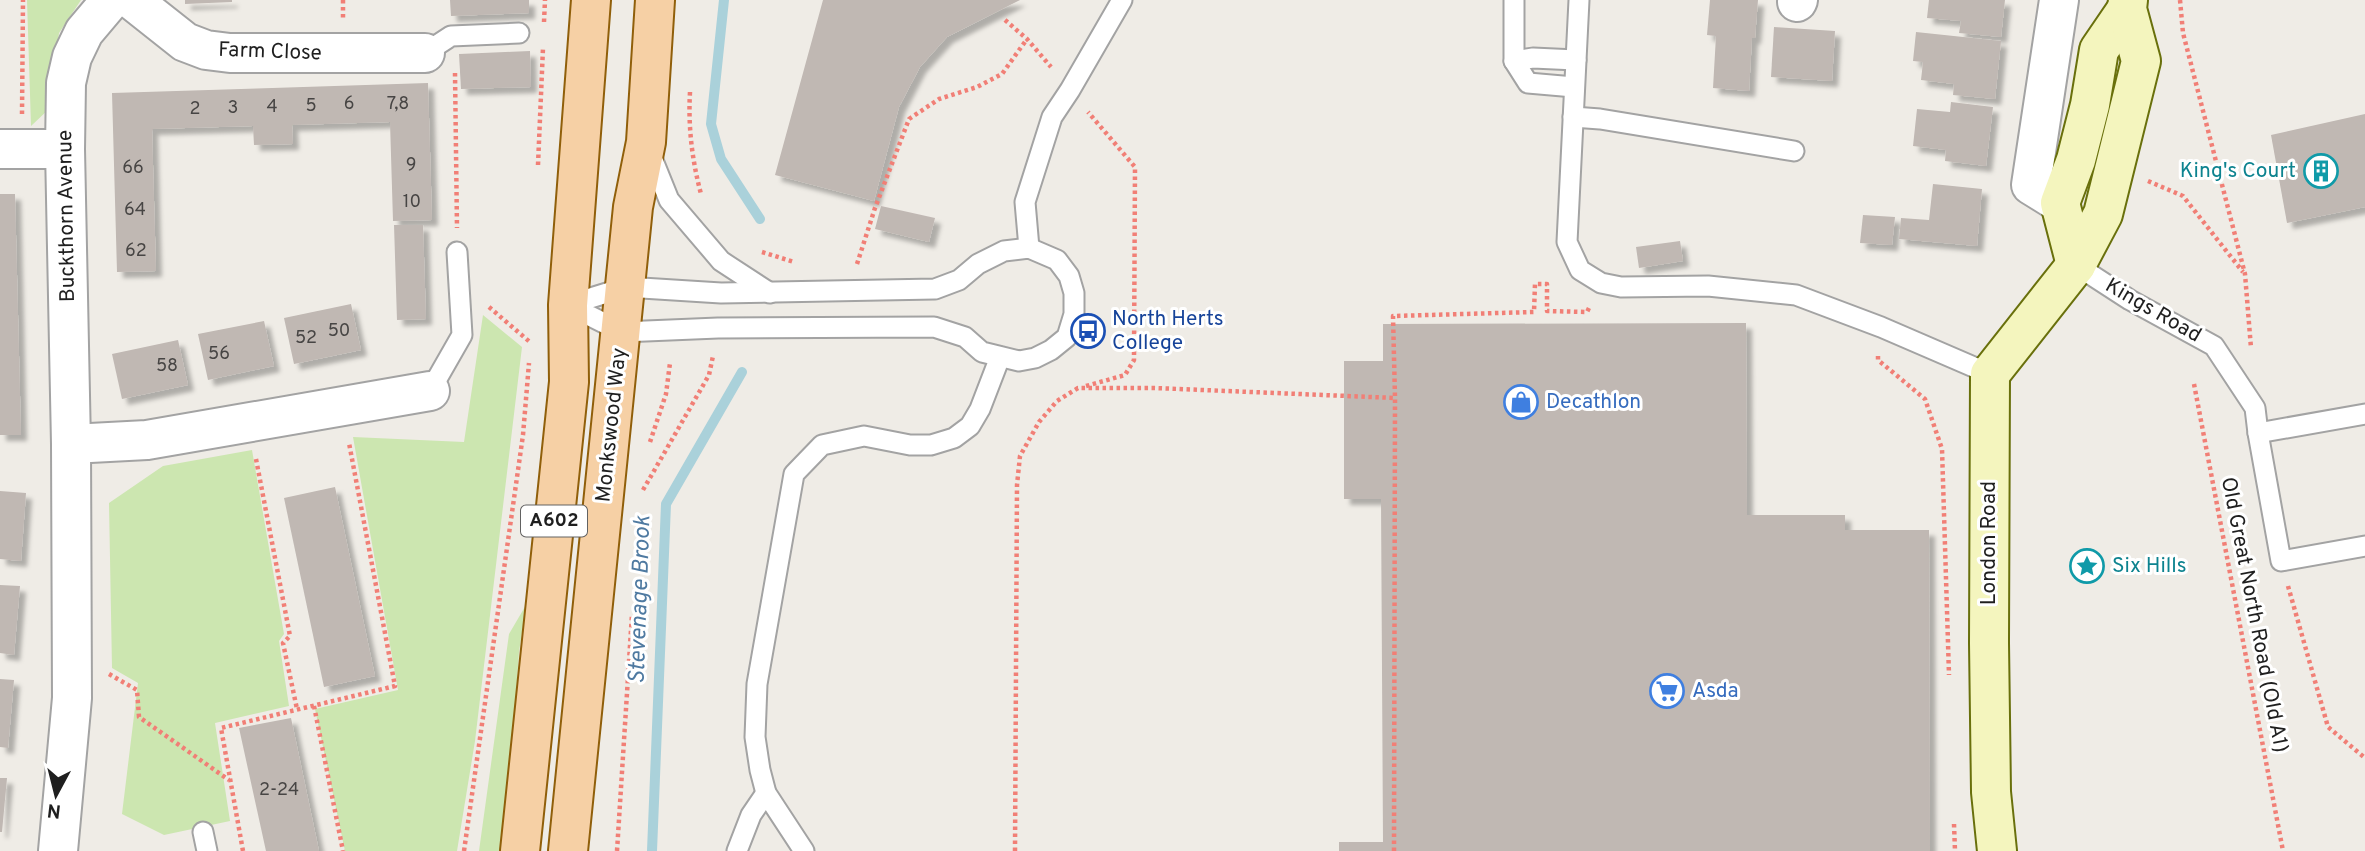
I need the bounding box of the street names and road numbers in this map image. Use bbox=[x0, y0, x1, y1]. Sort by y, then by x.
street label: Farm Close bbox=[218, 37, 322, 67]
street label: Buckthorn Avenue bbox=[52, 130, 82, 302]
street label: Kings Road bbox=[2100, 273, 2206, 349]
street label: Monkswood Way bbox=[590, 346, 634, 504]
street label: Old Great North Road (Old A1) bbox=[2214, 475, 2294, 755]
street label: London Road bbox=[1976, 481, 2003, 605]
road number: A602 bbox=[521, 506, 587, 536]

